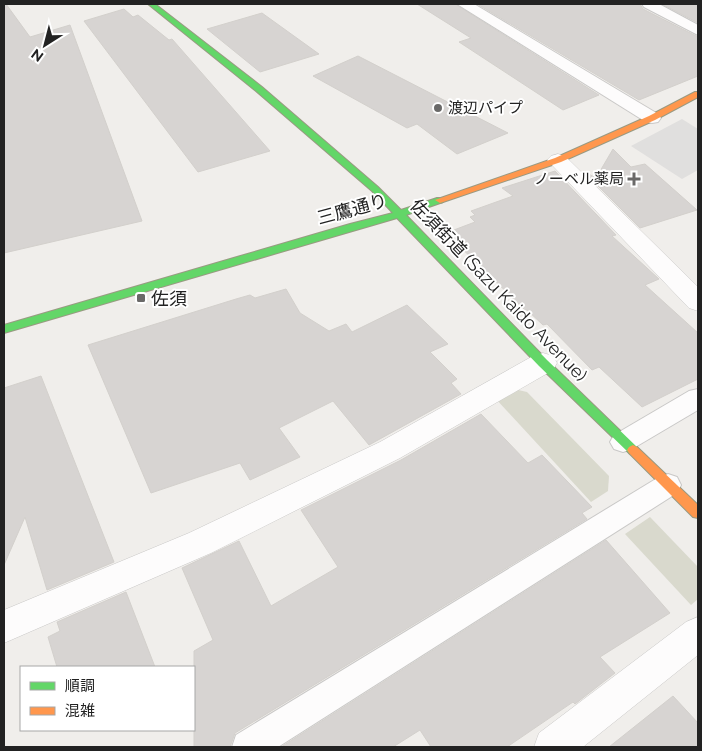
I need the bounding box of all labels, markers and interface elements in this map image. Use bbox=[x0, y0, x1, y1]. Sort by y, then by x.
north arrow bbox=[20, 20, 70, 70]
text: N bbox=[28, 46, 46, 65]
place label: 渡辺パイプ bbox=[448, 99, 523, 117]
marker: 渡辺パイプ bbox=[432, 102, 444, 114]
place label: ノーベル薬局 bbox=[534, 170, 624, 188]
marker: ノーベル薬局 bbox=[628, 173, 640, 185]
street label: 三鷹通り bbox=[315, 190, 389, 228]
street label: 佐須街道 (Sazu Kaido Avenue) bbox=[406, 194, 592, 386]
place label: 佐須 bbox=[151, 288, 187, 309]
marker: 佐須 bbox=[135, 292, 147, 304]
legend bbox=[20, 666, 195, 731]
text: 順調 bbox=[65, 677, 95, 695]
text: 混雑 bbox=[65, 702, 95, 720]

